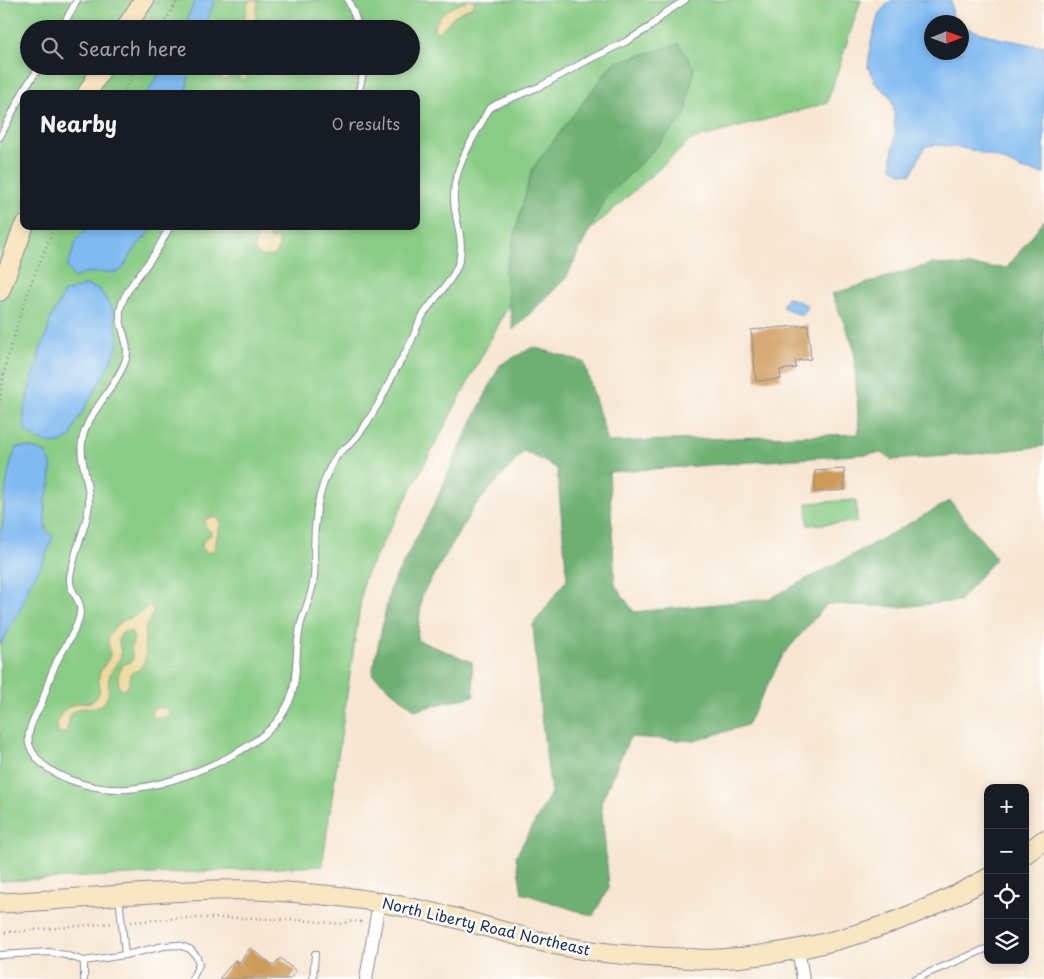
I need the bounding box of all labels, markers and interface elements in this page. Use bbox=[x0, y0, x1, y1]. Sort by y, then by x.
north arrow bbox=[924, 15, 969, 60]
search box bbox=[20, 20, 420, 75]
icon: search bbox=[38, 34, 66, 62]
text: Search here bbox=[78, 34, 187, 62]
text: Nearby bbox=[40, 107, 117, 139]
text: 0 results bbox=[332, 111, 400, 135]
map controls bbox=[984, 784, 1029, 964]
button: + bbox=[984, 784, 1029, 829]
button: − bbox=[984, 829, 1029, 874]
button: locate bbox=[984, 874, 1029, 919]
street label: North Liberty Road Northeast bbox=[380, 890, 593, 961]
button: layers bbox=[984, 919, 1029, 964]

